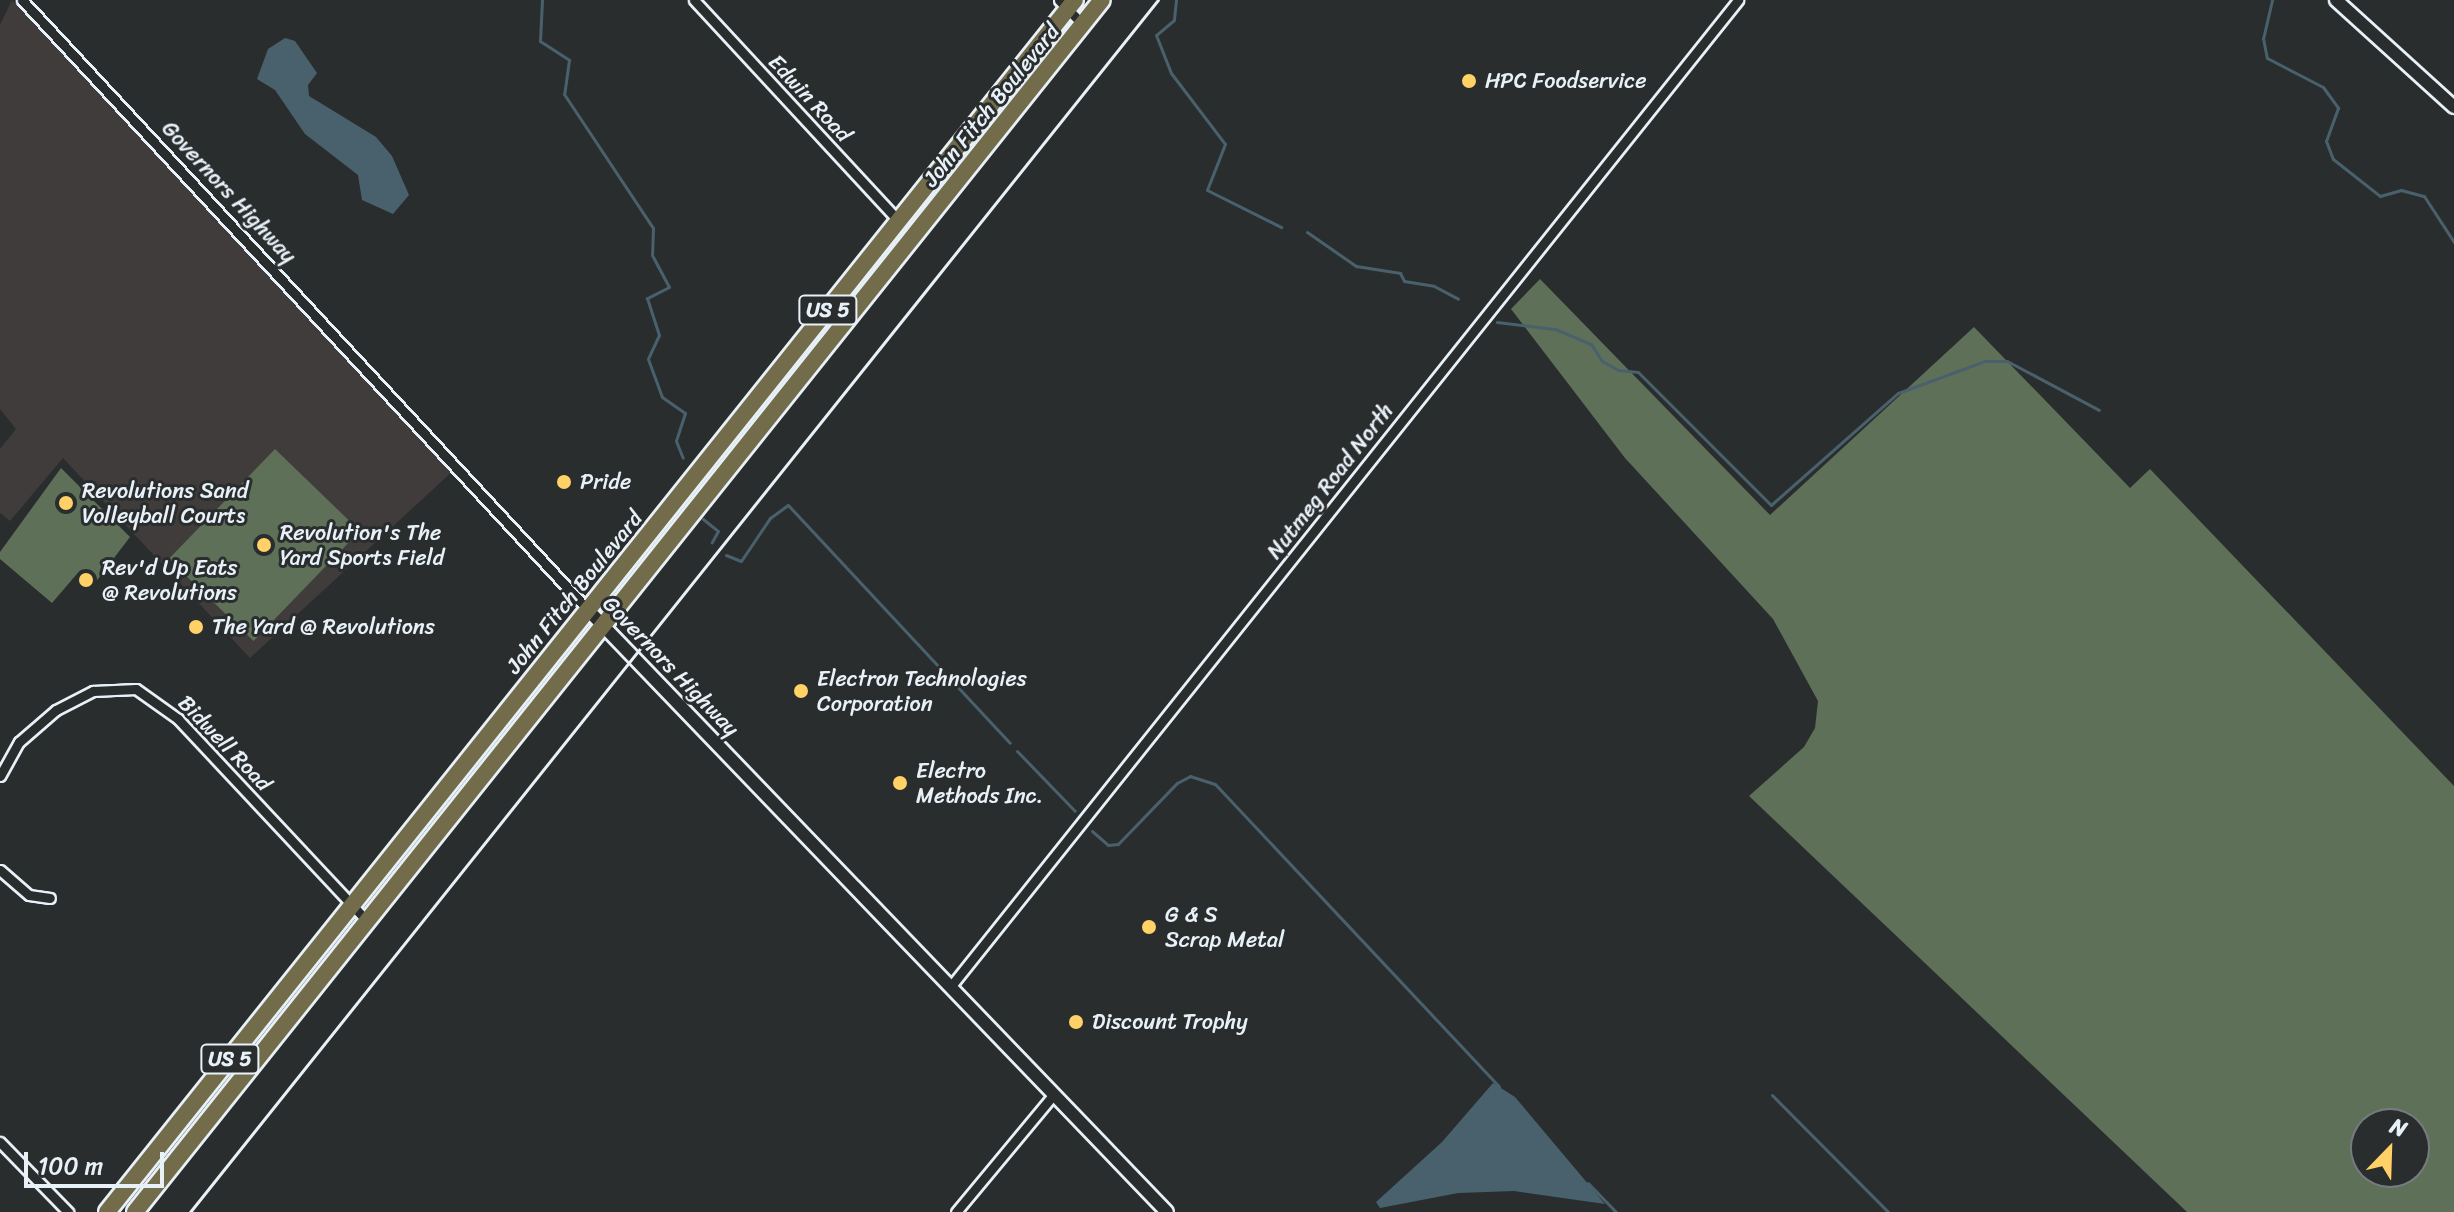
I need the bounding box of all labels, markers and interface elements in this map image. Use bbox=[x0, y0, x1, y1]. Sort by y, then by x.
street label: John Fitch Boulevard bbox=[917, 18, 1065, 192]
street label: Edwin Road bbox=[763, 49, 857, 147]
place label: HPC Foodservice bbox=[1485, 68, 1647, 94]
marker: HPC Foodservice bbox=[1460, 72, 1478, 90]
street label: Governors Highway bbox=[156, 115, 302, 269]
road number: US 5 bbox=[798, 294, 858, 326]
street label: Nutmeg Road North bbox=[1261, 398, 1399, 564]
place label: Pride bbox=[580, 469, 631, 495]
marker: Pride bbox=[555, 473, 573, 491]
place label: Revolutions Sand Volleyball Courts bbox=[82, 477, 248, 528]
marker: Revolutions Sand Volleyball Courts bbox=[57, 494, 75, 512]
street label: John Fitch Boulevard bbox=[500, 505, 648, 679]
place label: Revolution's The Yard Sports Field bbox=[280, 519, 445, 570]
marker: Revolution's The Yard Sports Field bbox=[255, 536, 273, 554]
place label: Rev'd Up Eats @ Revolutions bbox=[102, 554, 237, 606]
marker: Rev'd Up Eats @ Revolutions bbox=[77, 571, 95, 589]
street label: Governors Highway bbox=[597, 590, 745, 742]
place label: The Yard @ Revolutions bbox=[212, 614, 435, 640]
marker: The Yard @ Revolutions bbox=[187, 618, 205, 636]
place label: Electron Technologies Corporation bbox=[817, 665, 1026, 716]
marker: Electron Technologies Corporation bbox=[792, 682, 810, 700]
street label: Bidwell Road bbox=[173, 689, 277, 797]
place label: Electro Methods Inc. bbox=[916, 757, 1043, 808]
marker: Electro Methods Inc. bbox=[891, 774, 909, 792]
place label: G & S Scrap Metal bbox=[1165, 901, 1283, 952]
marker: G & S Scrap Metal bbox=[1140, 918, 1158, 936]
place label: Discount Trophy bbox=[1092, 1009, 1248, 1035]
marker: Discount Trophy bbox=[1067, 1013, 1085, 1031]
road number: US 5 bbox=[200, 1043, 260, 1075]
text: N bbox=[2384, 1106, 2413, 1148]
north arrow bbox=[2350, 1108, 2430, 1188]
scale bar bbox=[28, 1136, 168, 1186]
text: 100 m bbox=[38, 1145, 103, 1187]

